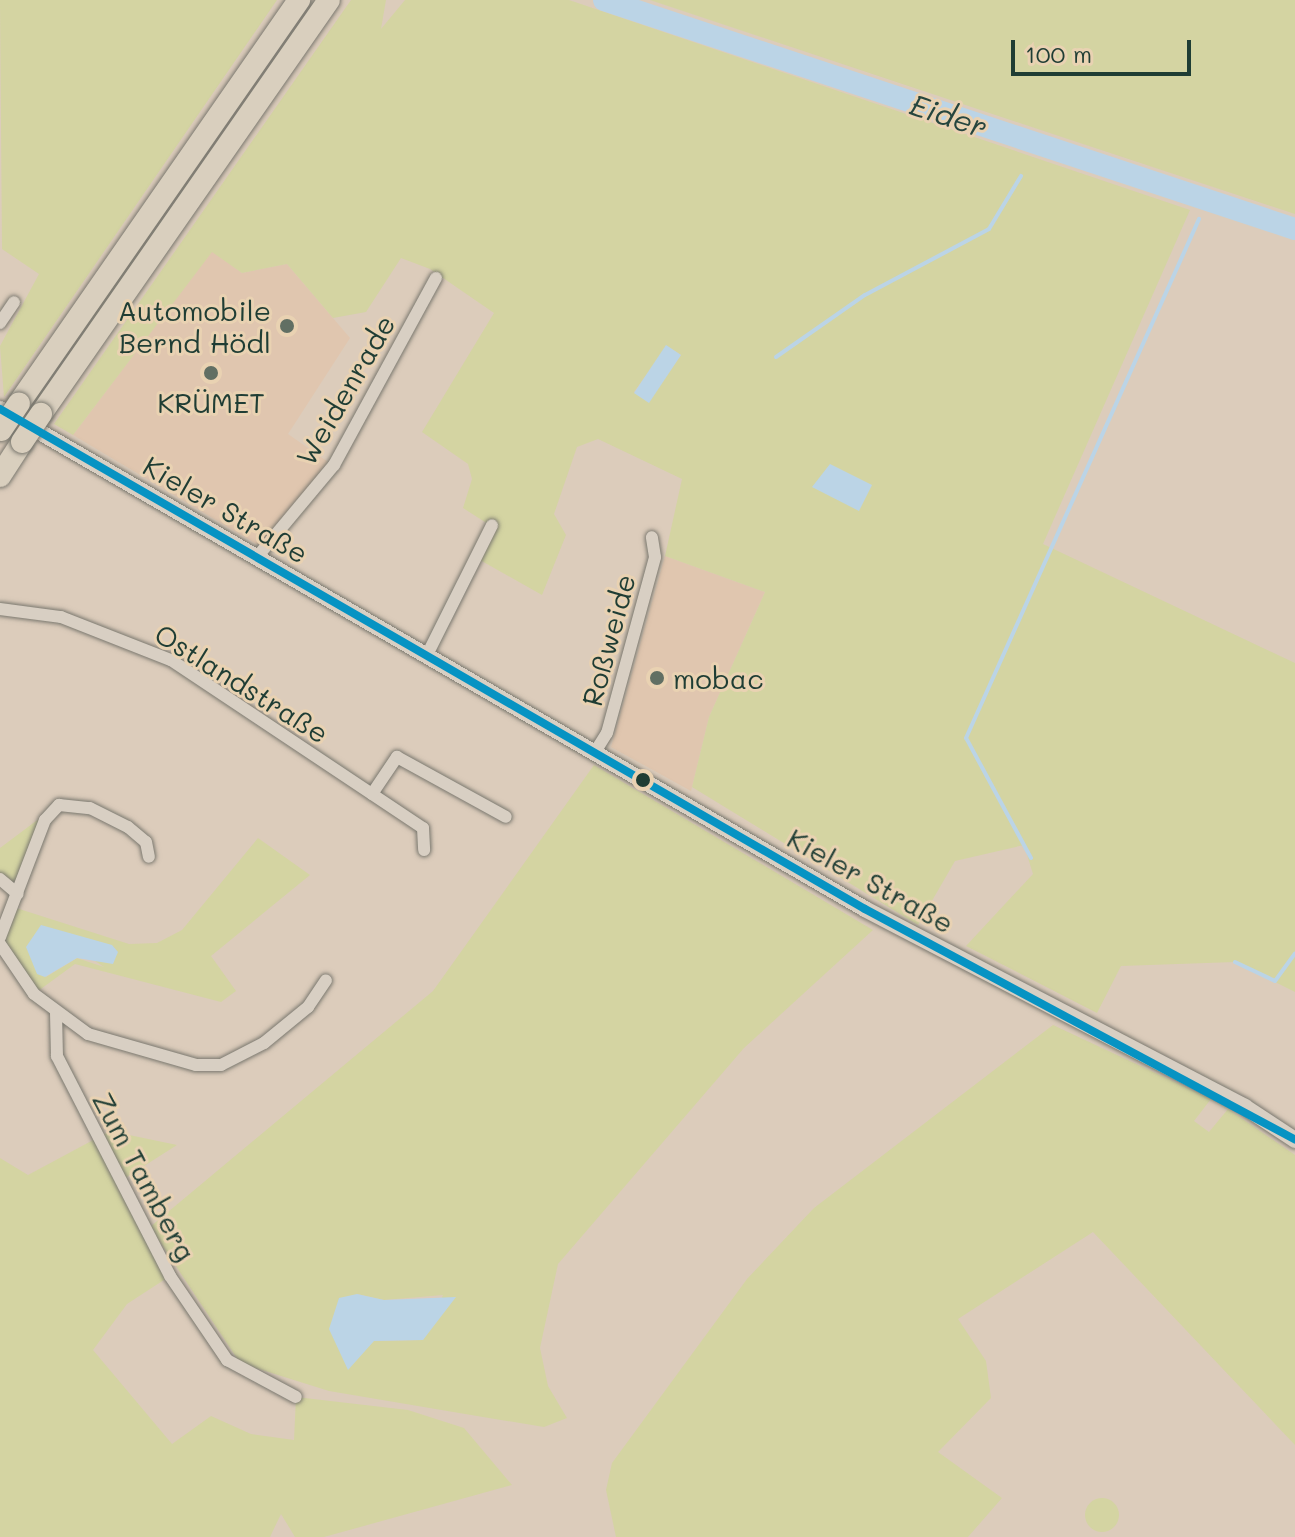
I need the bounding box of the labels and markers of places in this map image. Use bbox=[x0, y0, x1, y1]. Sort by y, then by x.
place label: Automobile Bernd Hödl bbox=[118, 293, 271, 359]
marker: Automobile Bernd Hödl bbox=[278, 317, 296, 335]
marker: KRÜMET bbox=[202, 364, 220, 382]
place label: KRÜMET bbox=[157, 385, 265, 419]
place label: mobac bbox=[673, 661, 764, 695]
marker: mobac bbox=[648, 669, 666, 687]
unlabelled marker bbox=[635, 772, 651, 788]

